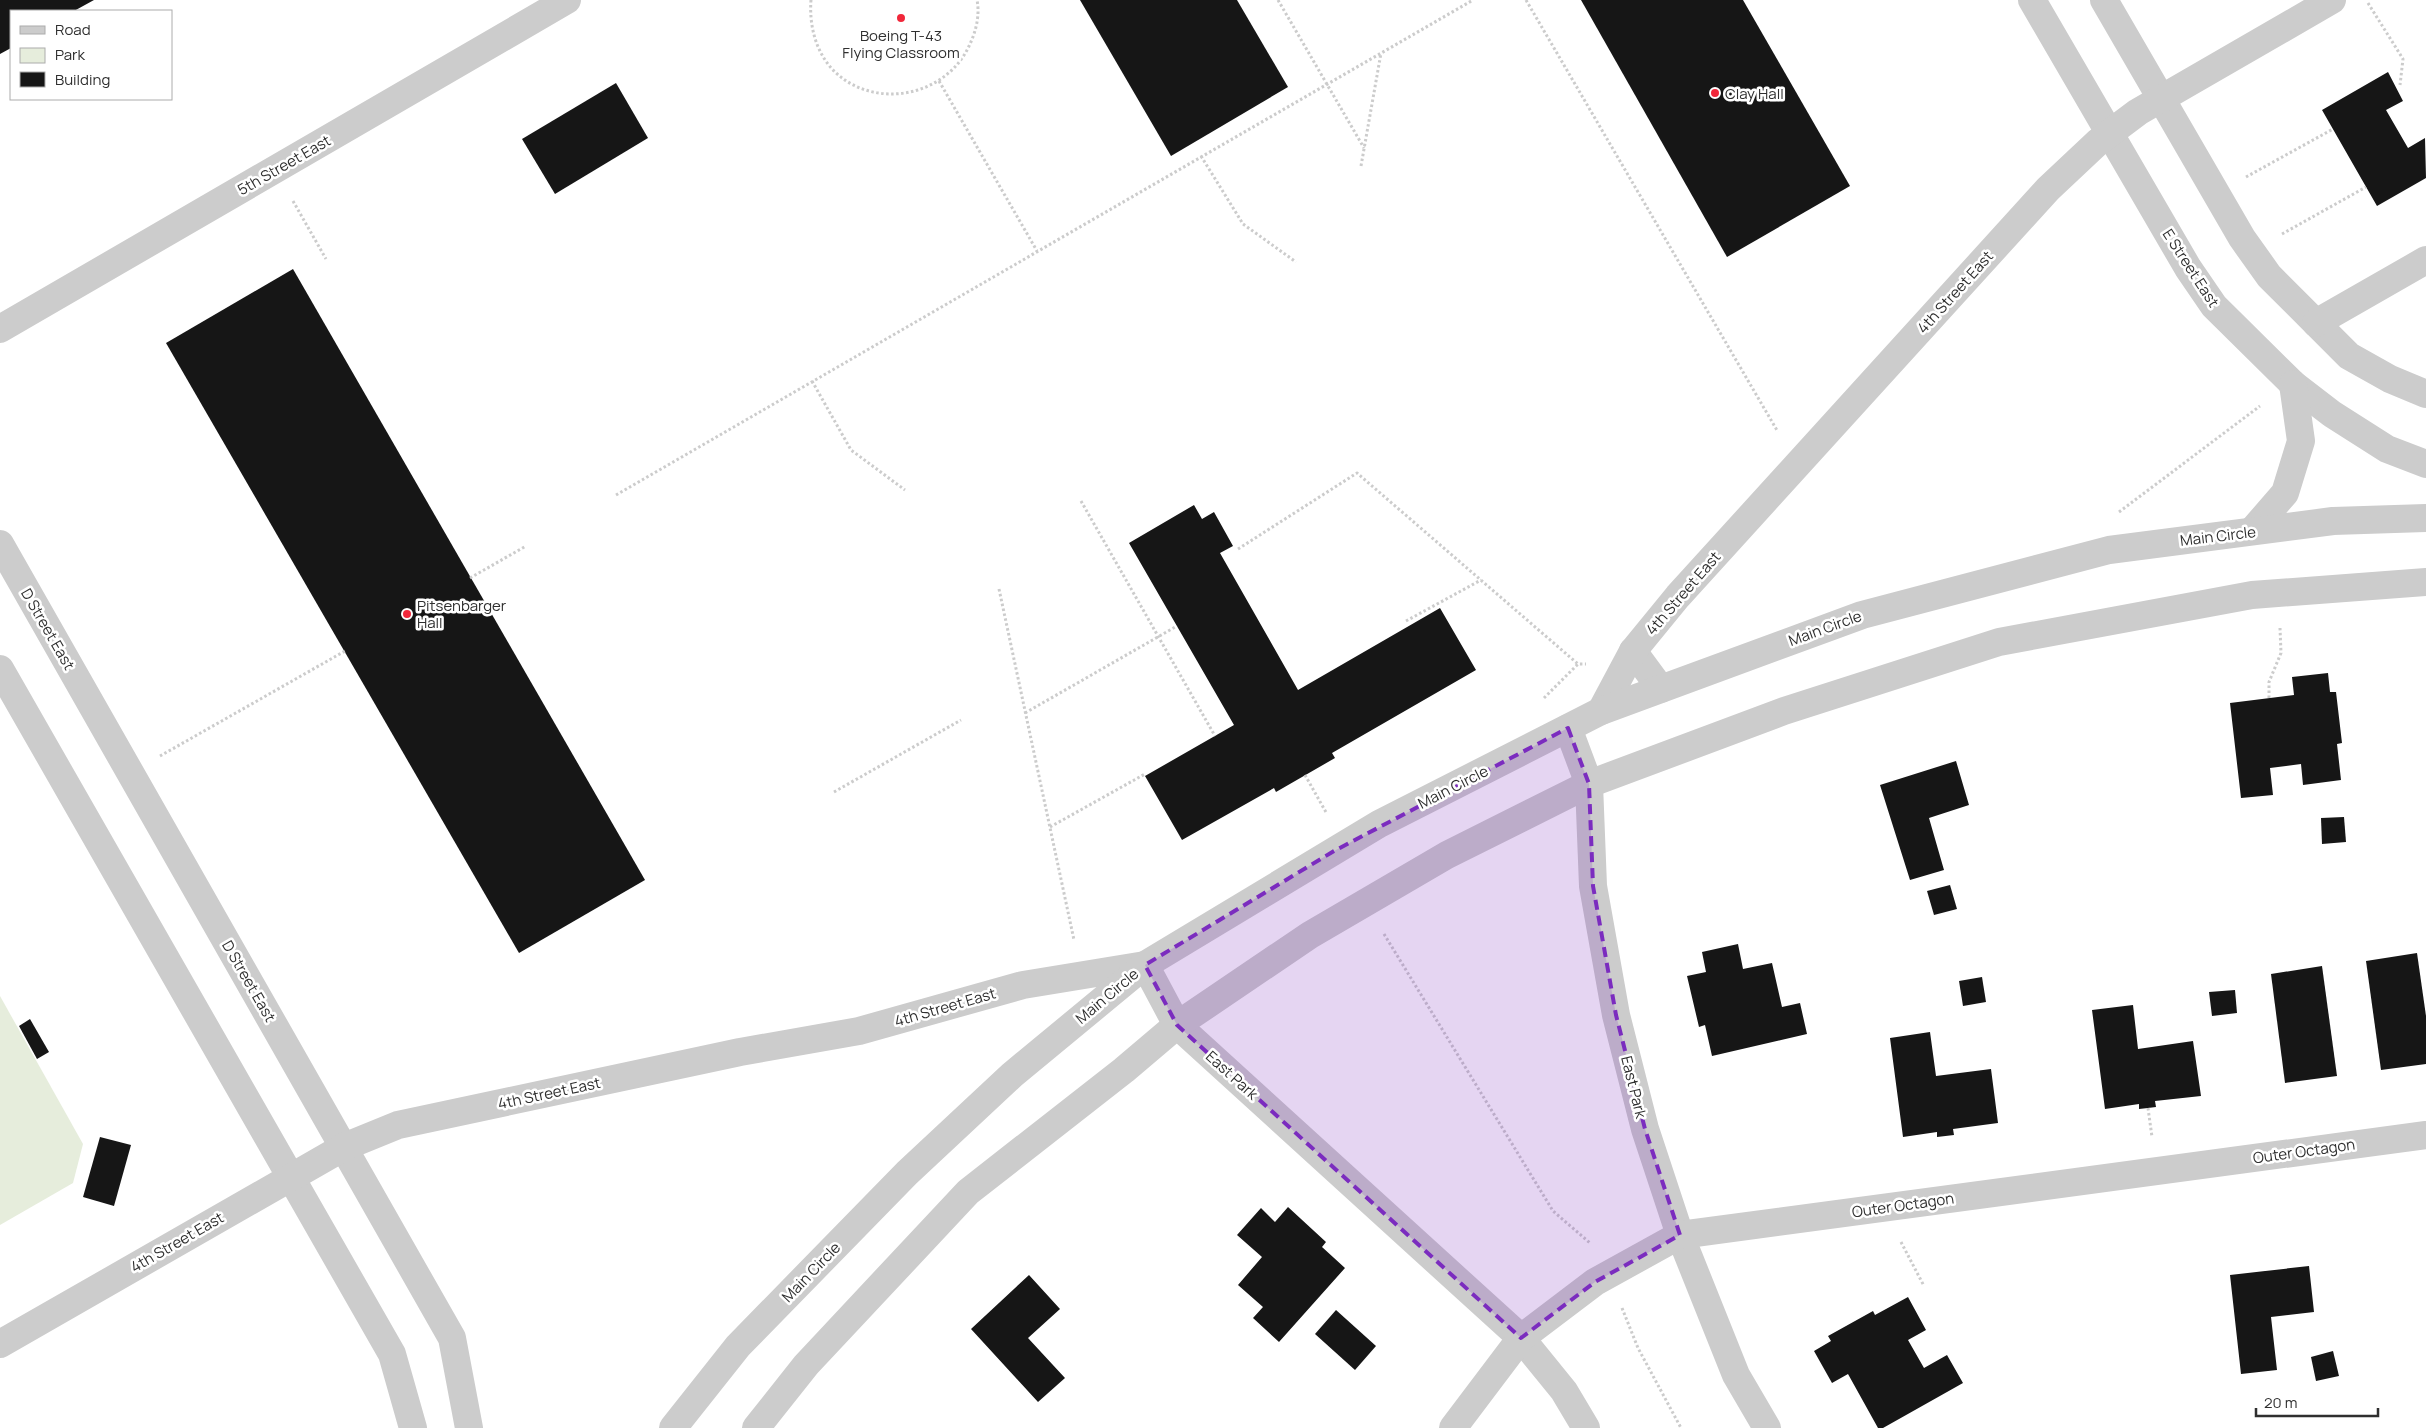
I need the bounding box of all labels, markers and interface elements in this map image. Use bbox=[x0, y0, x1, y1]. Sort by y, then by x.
legend bbox=[10, 10, 172, 100]
marker: Boeing T-43 Flying Classroom bbox=[895, 12, 907, 24]
text: Road bbox=[55, 19, 91, 40]
place label: Boeing T-43 Flying Classroom bbox=[842, 25, 960, 63]
text: Park bbox=[55, 44, 85, 65]
text: Building bbox=[55, 69, 110, 90]
place label: Clay Hall bbox=[1725, 83, 1784, 104]
marker: Clay Hall bbox=[1709, 87, 1721, 99]
street label: 5th Street East bbox=[234, 130, 334, 200]
street label: E Street East bbox=[2158, 225, 2224, 311]
street label: 4th Street East bbox=[1912, 246, 1998, 338]
street label: Main Circle bbox=[2179, 521, 2257, 551]
street label: 4th Street East bbox=[1641, 547, 1725, 639]
street label: D Street East bbox=[16, 584, 80, 674]
place label: Pitsenbarger Hall bbox=[417, 595, 507, 633]
street label: Main Circle bbox=[1786, 605, 1865, 651]
marker: Pitsenbarger Hall bbox=[401, 608, 413, 620]
street label: Main Circle bbox=[1414, 760, 1492, 814]
street label: D Street East bbox=[217, 936, 281, 1026]
street label: Main Circle bbox=[1071, 963, 1143, 1029]
street label: 4th Street East bbox=[892, 982, 998, 1032]
street label: East Park bbox=[1201, 1046, 1263, 1104]
street label: East Park bbox=[1616, 1054, 1652, 1121]
street label: 4th Street East bbox=[496, 1072, 602, 1114]
street label: Outer Octagon bbox=[2252, 1133, 2356, 1169]
street label: Outer Octagon bbox=[1851, 1187, 1955, 1223]
street label: 4th Street East bbox=[126, 1207, 228, 1277]
street label: Main Circle bbox=[777, 1237, 845, 1307]
scale bar bbox=[2256, 1386, 2378, 1418]
text: 20 m bbox=[2264, 1392, 2297, 1413]

